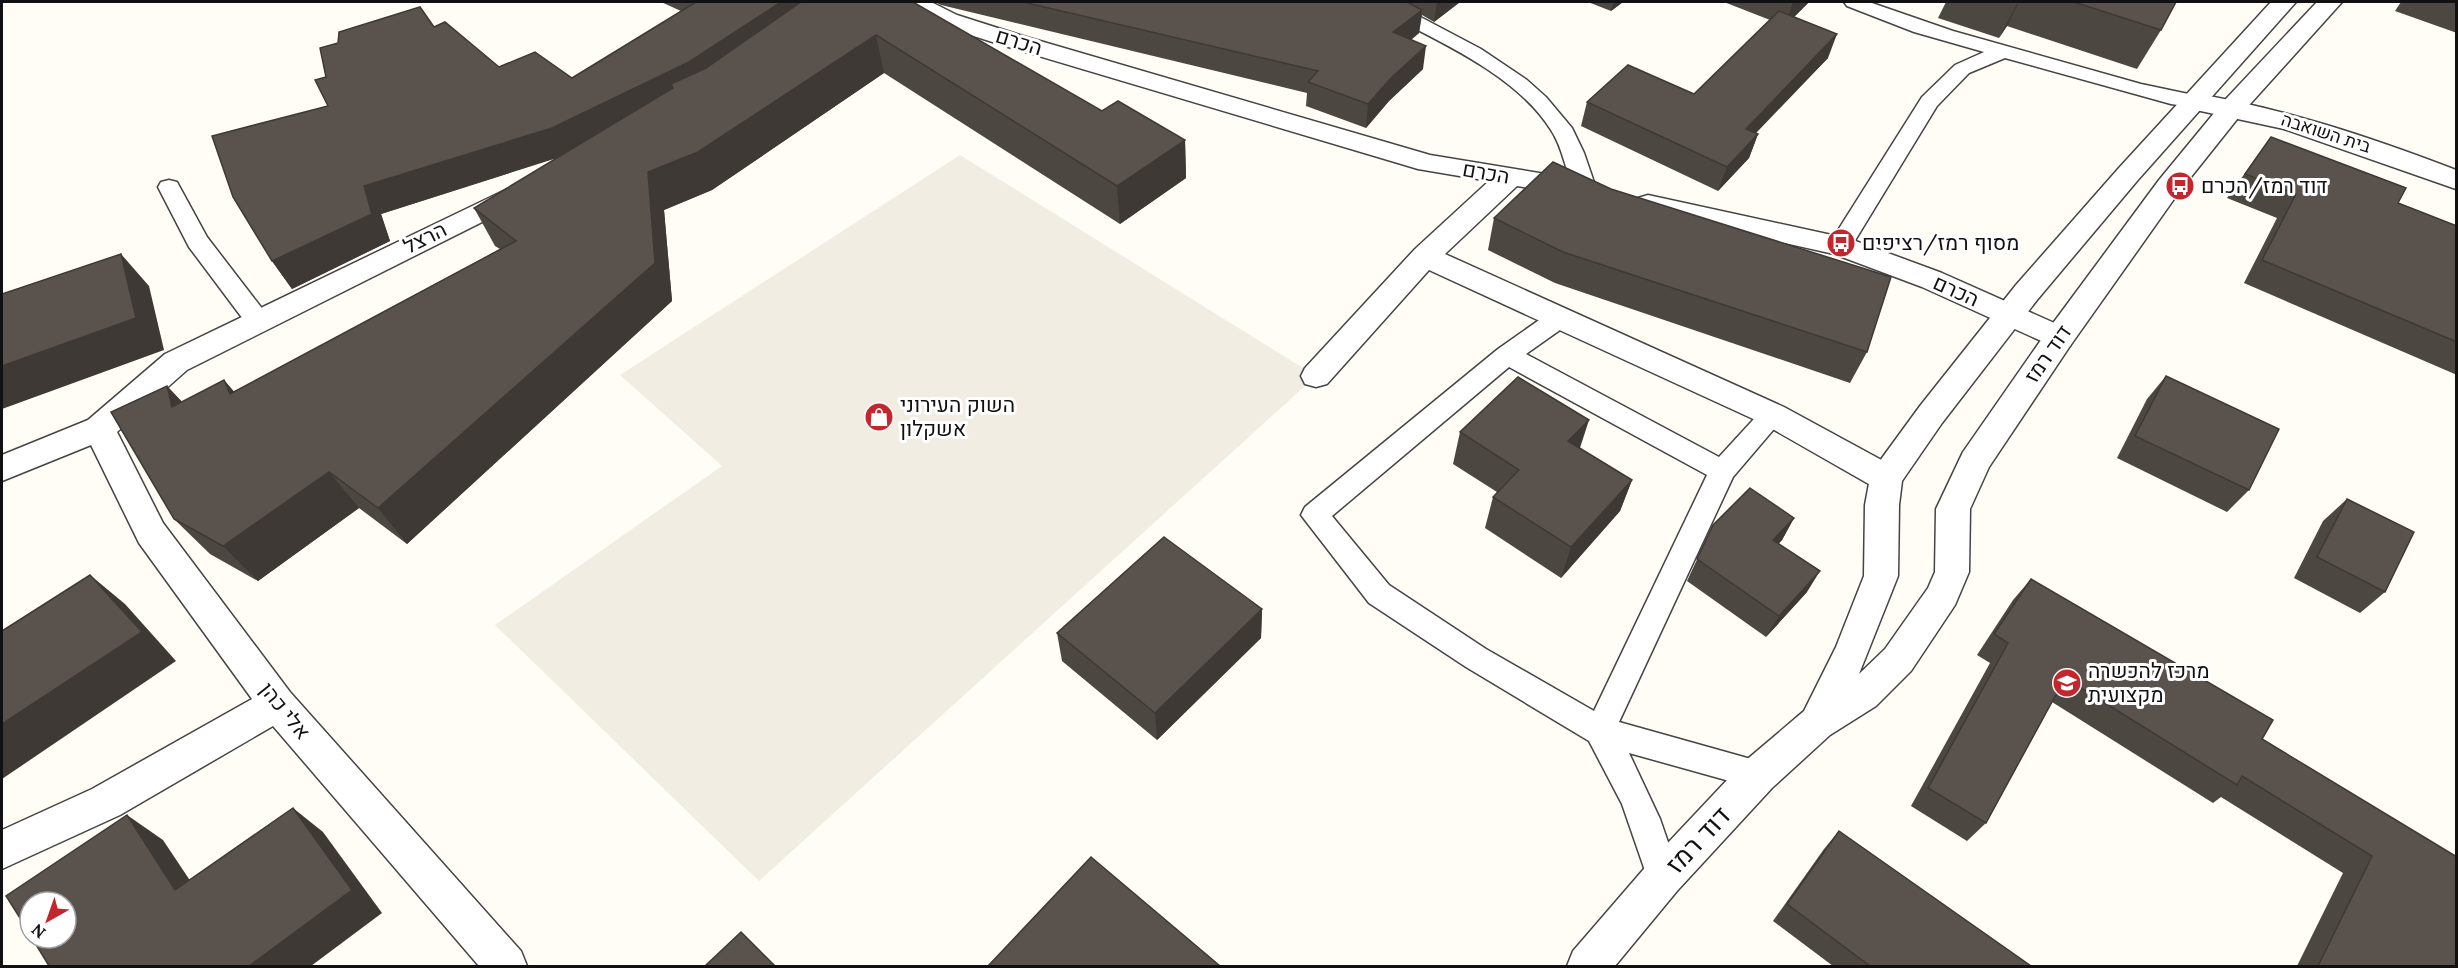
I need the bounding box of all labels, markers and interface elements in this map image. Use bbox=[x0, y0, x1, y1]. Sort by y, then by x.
street label: הכרם bbox=[993, 22, 1046, 61]
street label: בית השואבה bbox=[2279, 107, 2374, 158]
street label: הכרם bbox=[1460, 155, 1512, 190]
bus stop icon: דוד רמז/הכרם bbox=[2164, 170, 2196, 202]
place label: דוד רמז/הכרם bbox=[2201, 172, 2327, 199]
street label: הרצל bbox=[399, 216, 451, 260]
bus stop icon: מסוף רמז/רציפים bbox=[1825, 227, 1857, 259]
place label: מסוף רמז/רציפים bbox=[1862, 229, 2019, 256]
street label: הכרם bbox=[1929, 269, 1983, 312]
street label: דוד רמז bbox=[2018, 319, 2077, 388]
place label: השוק העירוני אשקלון bbox=[900, 391, 1015, 442]
shop icon: השוק העירוני אשקלון bbox=[863, 401, 895, 433]
place label: מרכז להכשרה מקצועית bbox=[2088, 657, 2210, 708]
school or university icon: מרכז להכשרה מקצועית bbox=[2051, 667, 2083, 699]
street label: אלי כהן bbox=[254, 677, 317, 745]
street label: דוד רמז bbox=[1658, 799, 1737, 880]
north arrow bbox=[18, 890, 78, 950]
text: N bbox=[27, 920, 50, 943]

